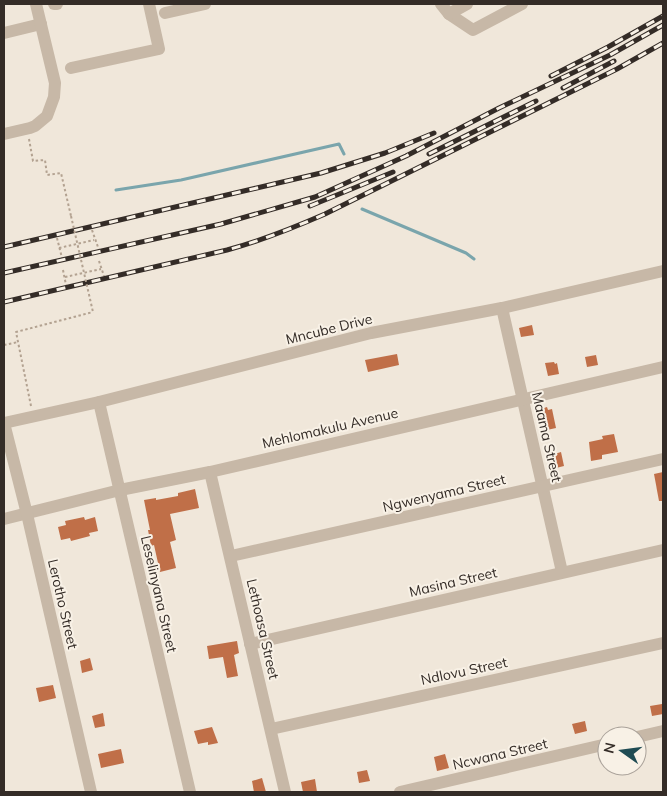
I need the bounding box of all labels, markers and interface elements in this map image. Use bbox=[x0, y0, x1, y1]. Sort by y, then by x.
street label: Mncube Drive bbox=[284, 310, 374, 348]
street label: Maama Street bbox=[528, 390, 566, 484]
street label: Mehlomakulu Avenue bbox=[260, 404, 400, 452]
street label: Ngwenyama Street bbox=[381, 470, 507, 516]
street label: Leselinyana Street bbox=[137, 534, 181, 654]
street label: Lerotho Street bbox=[44, 557, 82, 651]
street label: Masina Street bbox=[407, 563, 499, 601]
street label: Lethoasa Street bbox=[243, 577, 283, 681]
street label: Ndlovu Street bbox=[419, 653, 509, 689]
north arrow bbox=[597, 726, 647, 776]
street label: Ncwana Street bbox=[451, 734, 549, 774]
text: N bbox=[599, 741, 619, 755]

